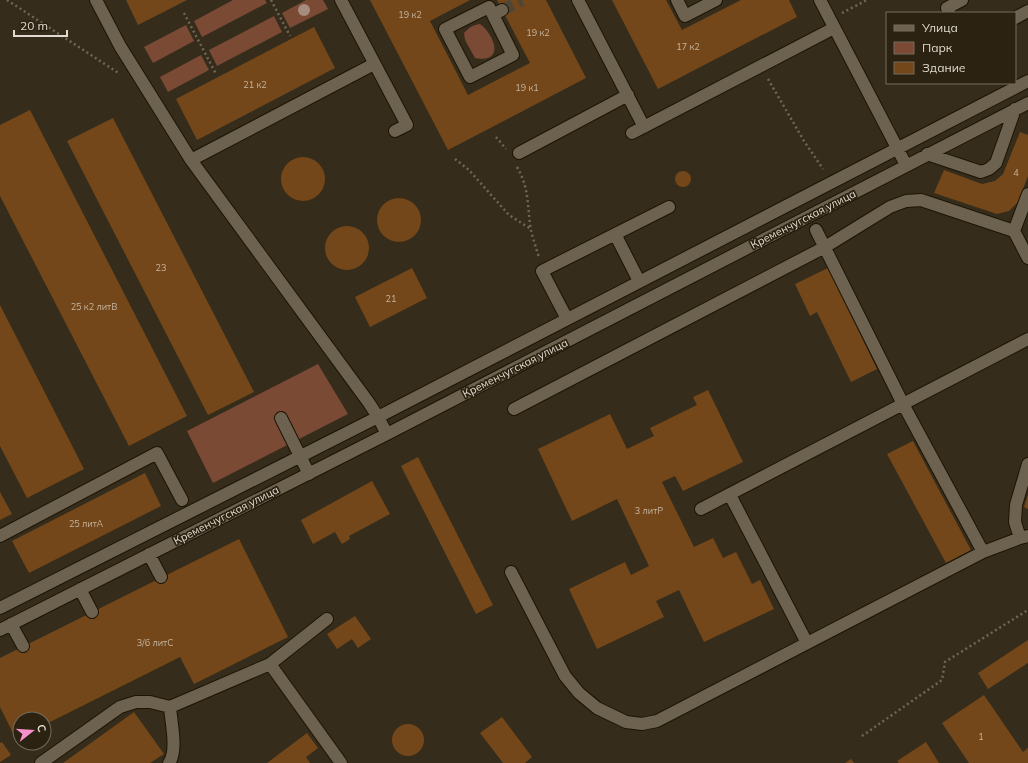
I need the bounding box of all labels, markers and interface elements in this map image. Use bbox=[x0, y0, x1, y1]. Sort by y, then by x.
house number: 19 к2 bbox=[398, 9, 422, 20]
scale bar bbox=[14, 12, 67, 38]
legend bbox=[886, 12, 1016, 84]
text: 20 m bbox=[20, 18, 48, 33]
text: Улица bbox=[921, 20, 958, 35]
house number: 19 к2 bbox=[526, 27, 550, 38]
text: Парк bbox=[922, 40, 953, 55]
house number: 17 к2 bbox=[676, 41, 700, 52]
text: Здание bbox=[922, 60, 966, 75]
house number: 21 к2 bbox=[243, 79, 267, 90]
house number: 19 к1 bbox=[515, 82, 539, 93]
house number: 4 bbox=[1013, 167, 1019, 178]
street label: Кременчугская улица bbox=[748, 186, 858, 252]
house number: 23 bbox=[156, 262, 166, 273]
house number: 21 bbox=[386, 293, 396, 304]
house number: 25 к2 литВ bbox=[71, 301, 117, 312]
street label: Кременчугская улица bbox=[460, 335, 570, 401]
street label: Кременчугская улица bbox=[171, 482, 281, 548]
house number: 3 литР bbox=[635, 505, 663, 516]
house number: 25 литА bbox=[69, 518, 103, 529]
house number: 3/6 литС bbox=[137, 637, 173, 648]
north arrow bbox=[12, 711, 52, 751]
text: С bbox=[34, 722, 49, 734]
house number: 1 bbox=[978, 731, 984, 742]

